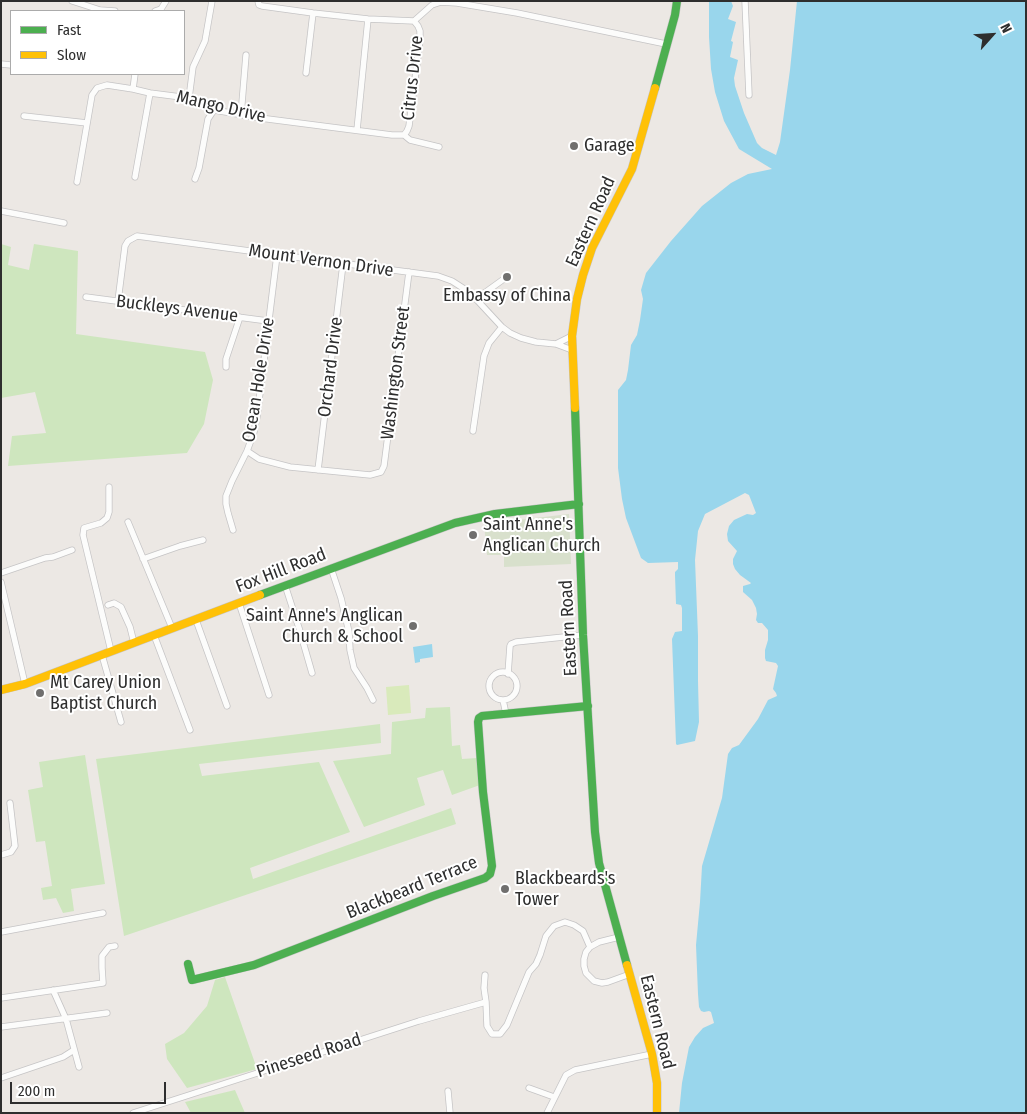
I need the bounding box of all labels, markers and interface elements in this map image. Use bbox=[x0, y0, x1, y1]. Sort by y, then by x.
legend bbox=[10, 10, 185, 75]
north arrow bbox=[967, 10, 1017, 60]
text: Fast bbox=[57, 21, 81, 39]
text: N bbox=[996, 21, 1015, 36]
street label: Citrus Drive bbox=[398, 34, 428, 122]
text: Slow bbox=[57, 46, 86, 64]
street label: Mango Drive bbox=[174, 86, 268, 128]
place label: Garage bbox=[584, 135, 635, 157]
marker: Garage bbox=[568, 140, 580, 152]
street label: Eastern Road bbox=[562, 174, 620, 270]
street label: Mount Vernon Drive bbox=[247, 240, 395, 282]
marker: Embassy of China bbox=[501, 271, 513, 283]
place label: Embassy of China bbox=[443, 285, 571, 307]
street label: Buckleys Avenue bbox=[115, 291, 239, 327]
street label: Washington Street bbox=[377, 305, 415, 441]
street label: Ocean Hole Drive bbox=[238, 316, 280, 444]
street label: Orchard Drive bbox=[314, 316, 348, 418]
place label: Saint Anne's Anglican Church bbox=[483, 514, 601, 556]
marker: Saint Anne's Anglican Church bbox=[467, 529, 479, 541]
street label: Fox Hill Road bbox=[233, 544, 329, 598]
street label: Eastern Road bbox=[556, 579, 582, 677]
place label: Saint Anne's Anglican Church & School bbox=[246, 605, 403, 648]
marker: Saint Anne's Anglican Church & School bbox=[407, 620, 419, 632]
place label: Mt Carey Union Baptist Church bbox=[50, 672, 161, 714]
marker: Mt Carey Union Baptist Church bbox=[34, 687, 46, 699]
street label: Blackbeard Terrace bbox=[343, 852, 481, 924]
place label: Blackbeards's Tower bbox=[515, 868, 616, 911]
marker: Blackbeards's Tower bbox=[499, 883, 511, 895]
street label: Eastern Road bbox=[635, 973, 679, 1071]
street label: Pineseed Road bbox=[254, 1029, 364, 1083]
scale bar bbox=[12, 1072, 169, 1104]
text: 200 m bbox=[18, 1082, 55, 1100]

